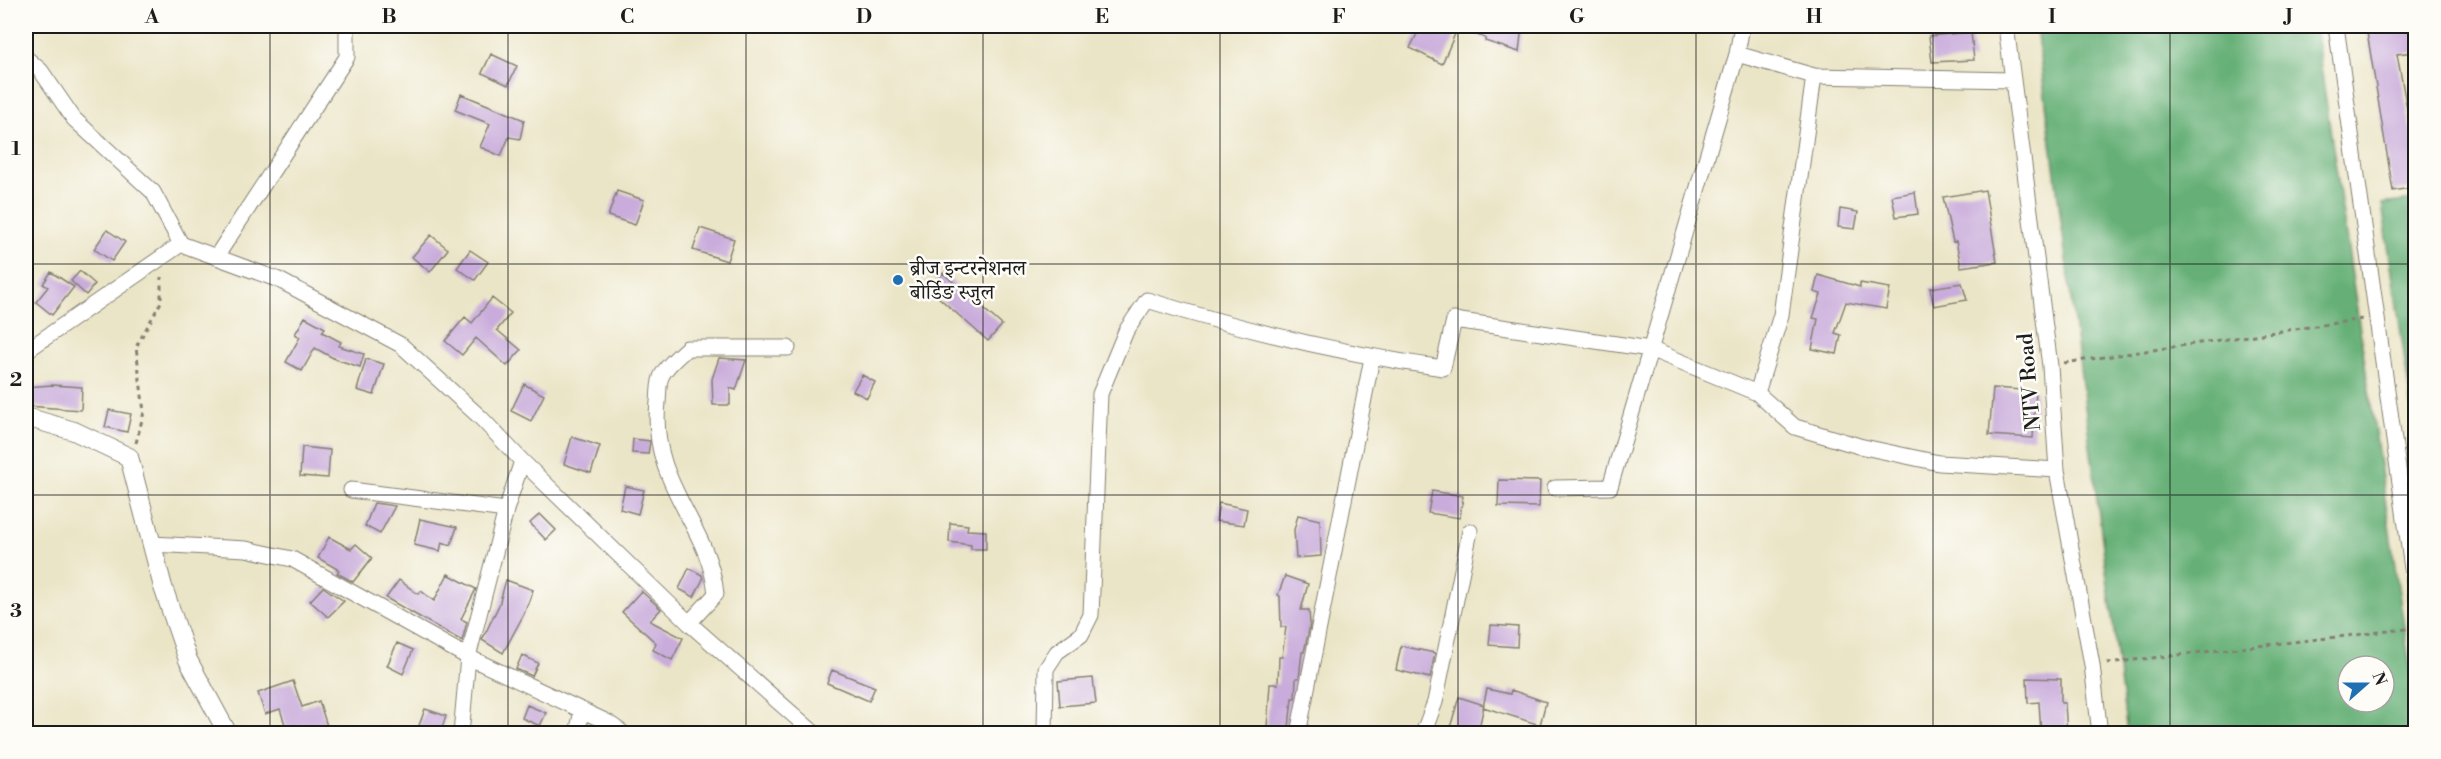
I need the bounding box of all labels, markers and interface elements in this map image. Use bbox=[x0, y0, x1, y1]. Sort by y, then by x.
text: A bbox=[144, 5, 160, 30]
text: B bbox=[381, 5, 397, 30]
text: C bbox=[620, 5, 634, 30]
text: D bbox=[856, 5, 872, 30]
text: E bbox=[1095, 5, 1109, 30]
text: F bbox=[1332, 5, 1346, 30]
text: G bbox=[1569, 5, 1585, 30]
text: H bbox=[1806, 5, 1823, 30]
text: I bbox=[2048, 5, 2056, 30]
text: J bbox=[2282, 5, 2293, 30]
text: 1 bbox=[11, 137, 21, 162]
place label: ब्रीज इन्टरनेशनल बोर्डिङ स्जुल bbox=[909, 256, 1027, 306]
marker: ब्रीज इन्टरनेशनल बोर्डिङ स्जुल bbox=[891, 273, 905, 287]
street label: NTV Road bbox=[2013, 332, 2047, 432]
text: 2 bbox=[10, 368, 22, 393]
text: 3 bbox=[10, 599, 22, 624]
north arrow bbox=[2336, 654, 2396, 714]
text: N bbox=[2367, 669, 2391, 689]

